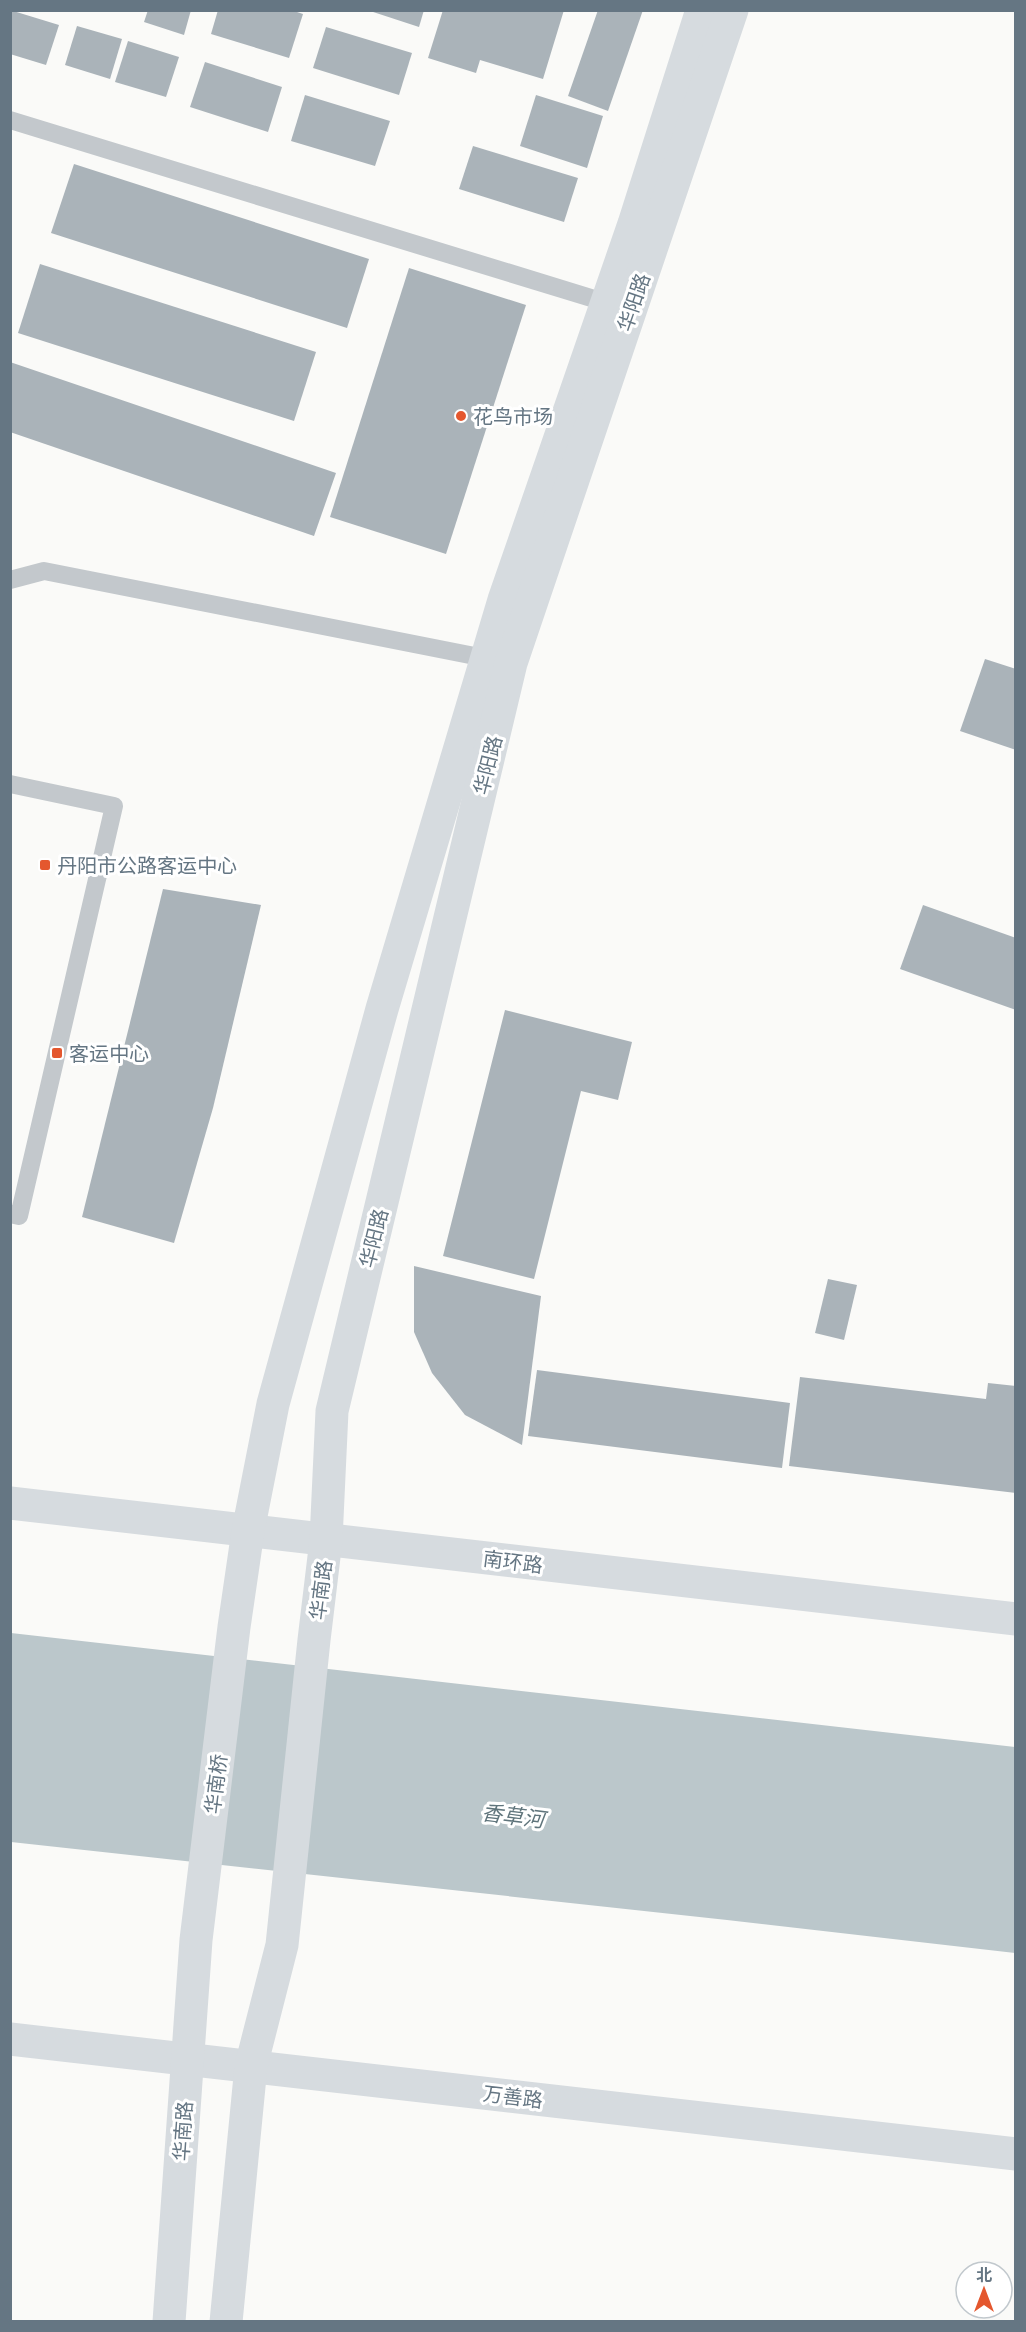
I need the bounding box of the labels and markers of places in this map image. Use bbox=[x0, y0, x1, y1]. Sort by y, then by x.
place label: 花鸟市场 bbox=[473, 404, 553, 428]
marker: 花鸟市场 bbox=[454, 409, 468, 423]
place label: 丹阳市公路客运中心 bbox=[57, 853, 237, 877]
marker: 丹阳市公路客运中心 bbox=[38, 858, 52, 872]
place label: 客运中心 bbox=[69, 1041, 149, 1065]
marker: 客运中心 bbox=[50, 1046, 64, 1060]

